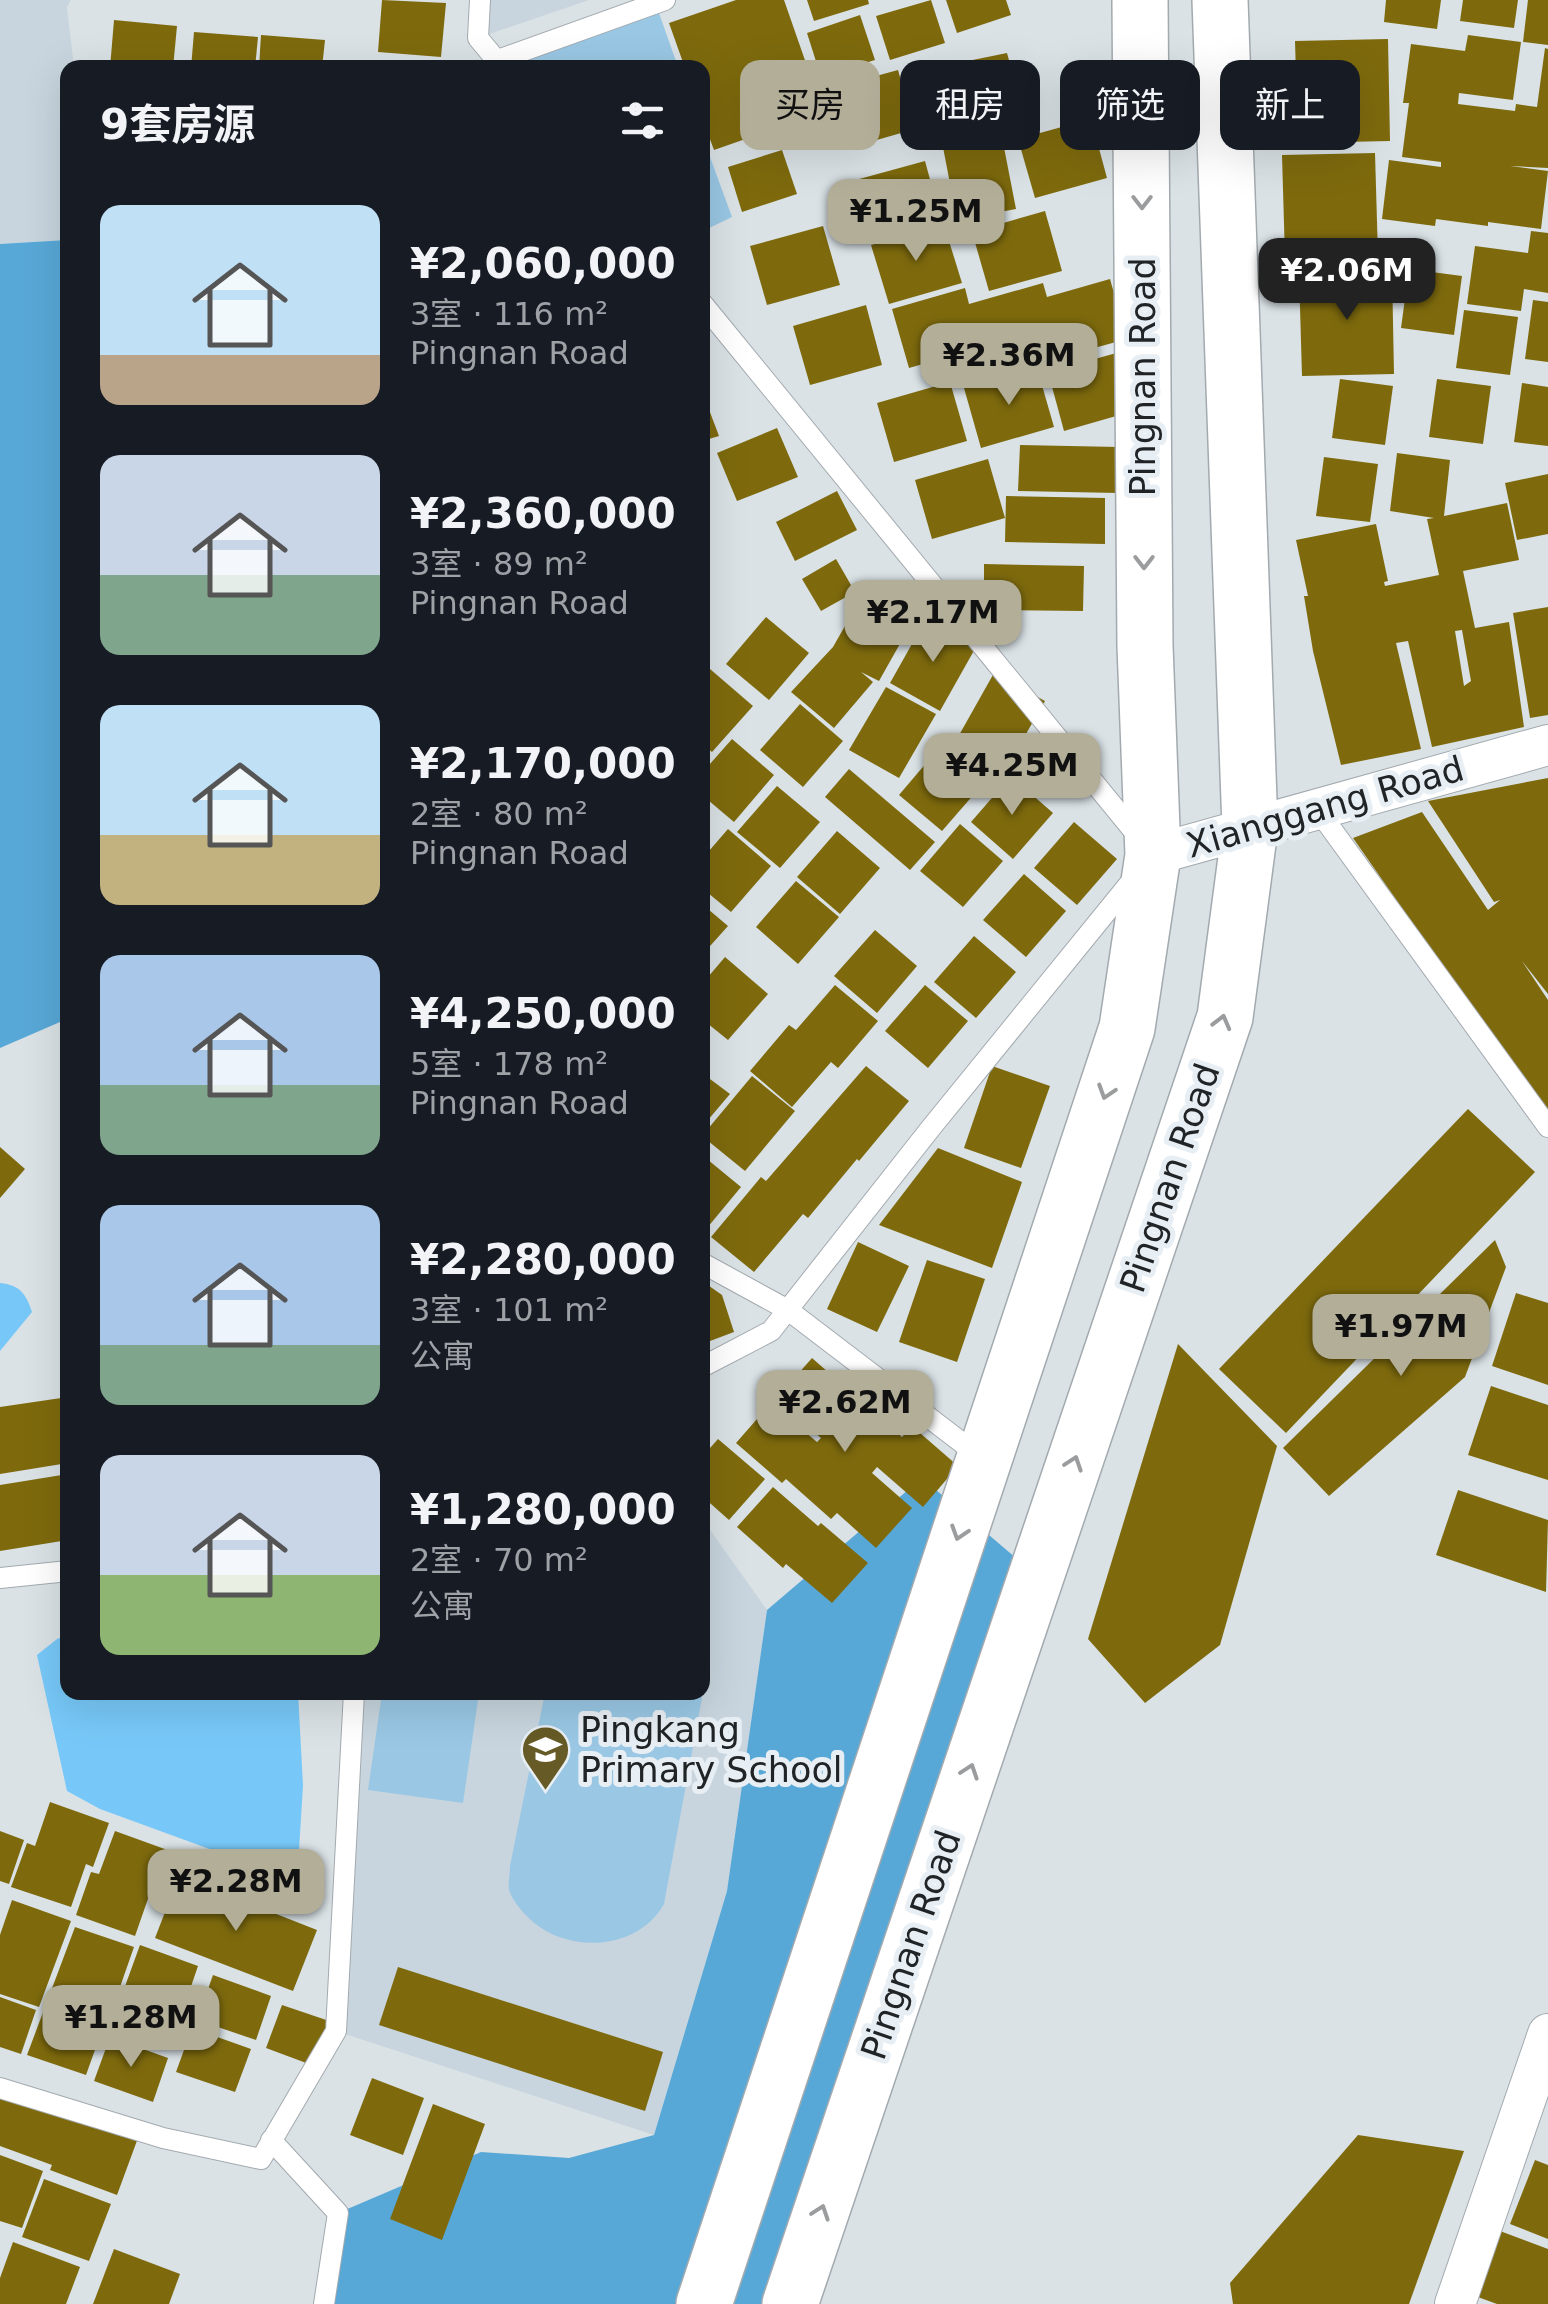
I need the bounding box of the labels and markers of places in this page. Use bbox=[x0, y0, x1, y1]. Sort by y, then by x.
pin: ¥1.25M bbox=[835, 179, 997, 264]
pin: ¥2.06M bbox=[1266, 238, 1428, 323]
pin: ¥2.36M bbox=[928, 323, 1090, 408]
pin: ¥2.17M bbox=[852, 580, 1014, 665]
pin: ¥4.25M bbox=[931, 733, 1093, 818]
pin: ¥1.97M bbox=[1320, 1294, 1482, 1379]
pin: ¥2.62M bbox=[764, 1370, 926, 1455]
place label: Pingkang Primary School bbox=[580, 1710, 843, 1790]
school or university icon: Pingkang Primary School bbox=[519, 1724, 571, 1792]
pin: ¥2.28M bbox=[155, 1849, 317, 1934]
pin: ¥1.28M bbox=[50, 1985, 212, 2070]

